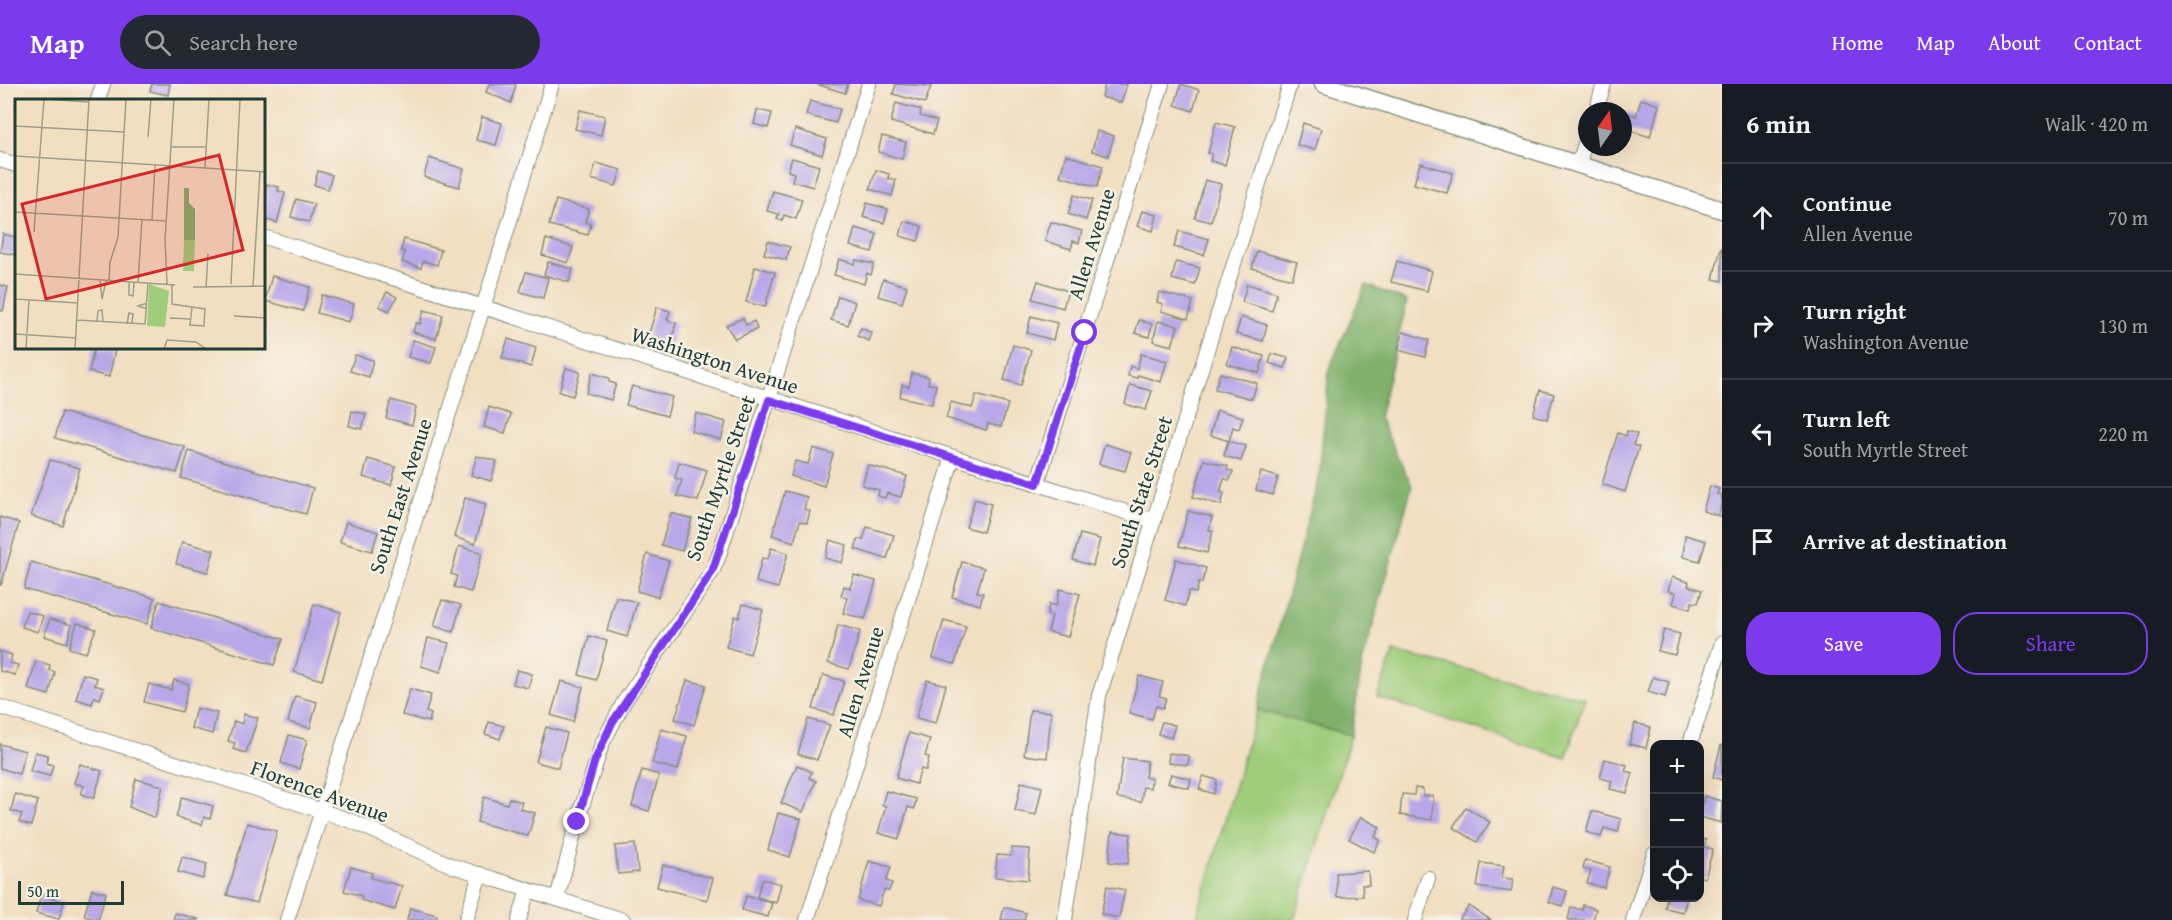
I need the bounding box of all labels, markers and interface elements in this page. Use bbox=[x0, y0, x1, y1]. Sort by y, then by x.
search box bbox=[120, 15, 540, 69]
text: Map bbox=[30, 22, 84, 63]
icon: search bbox=[141, 26, 174, 59]
text: Search here bbox=[189, 26, 298, 58]
text: Home bbox=[1832, 27, 1883, 58]
text: Map bbox=[1916, 27, 1955, 58]
text: About bbox=[1988, 27, 2041, 58]
text: Contact bbox=[2074, 27, 2142, 58]
inset map bbox=[15, 99, 266, 350]
north arrow bbox=[1578, 102, 1632, 156]
text: 6 min bbox=[1746, 104, 1811, 143]
text: Walk · 420 m bbox=[2045, 109, 2148, 138]
street label: Allen Avenue bbox=[1059, 184, 1123, 304]
text: Continue bbox=[1803, 187, 1892, 219]
icon: ahead bbox=[1746, 201, 1779, 234]
text: 70 m bbox=[2108, 203, 2148, 232]
text: Allen Avenue bbox=[1803, 219, 1913, 248]
text: Turn right bbox=[1803, 295, 1906, 327]
icon: right bbox=[1746, 309, 1779, 342]
text: 130 m bbox=[2098, 311, 2148, 340]
street label: Washington Avenue bbox=[627, 318, 803, 402]
route start bbox=[1071, 319, 1097, 345]
text: Washington Avenue bbox=[1803, 327, 1969, 356]
street label: South Myrtle Street bbox=[677, 390, 763, 565]
text: Turn left bbox=[1803, 403, 1890, 435]
street label: South State Street bbox=[1102, 411, 1180, 572]
street label: South East Avenue bbox=[360, 414, 440, 578]
icon: left bbox=[1746, 417, 1779, 450]
text: 220 m bbox=[2098, 419, 2148, 448]
text: South Myrtle Street bbox=[1803, 435, 1968, 464]
icon: arrive bbox=[1746, 525, 1779, 558]
text: Arrive at destination bbox=[1803, 525, 2007, 557]
button: Save bbox=[1746, 612, 1941, 675]
button: Share bbox=[1953, 612, 2148, 675]
street label: Allen Avenue bbox=[828, 622, 892, 742]
map controls bbox=[1650, 740, 1704, 902]
button: + bbox=[1650, 740, 1704, 794]
street label: Florence Avenue bbox=[246, 752, 394, 830]
button: − bbox=[1650, 794, 1704, 848]
route end bbox=[563, 808, 589, 834]
button: locate bbox=[1650, 848, 1704, 902]
scale bar bbox=[18, 878, 124, 906]
text: 50 m bbox=[27, 879, 59, 903]

